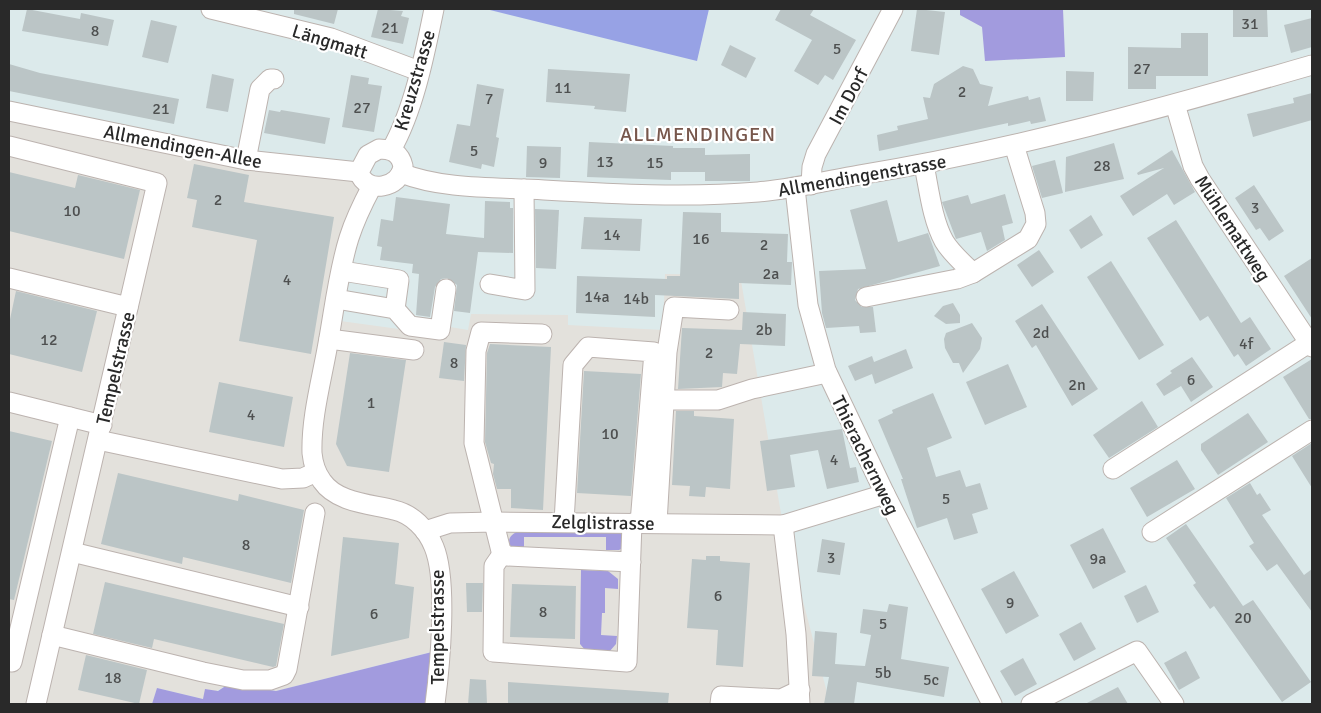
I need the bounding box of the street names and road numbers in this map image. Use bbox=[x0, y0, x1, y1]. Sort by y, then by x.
street label: Längmatt bbox=[289, 19, 371, 65]
street label: Kreuzstrasse bbox=[389, 27, 441, 134]
street label: Im Dorf bbox=[824, 62, 875, 129]
street label: Allmendingen-Allee bbox=[102, 120, 264, 174]
street label: Allmendingenstrasse bbox=[776, 149, 948, 203]
street label: Mühlemattweg bbox=[1189, 171, 1275, 286]
street label: Tempelstrasse bbox=[91, 309, 141, 427]
street label: Thierachernweg bbox=[826, 392, 904, 519]
street label: Zelglistrasse bbox=[551, 510, 655, 536]
street label: Tempelstrasse bbox=[426, 569, 450, 685]

